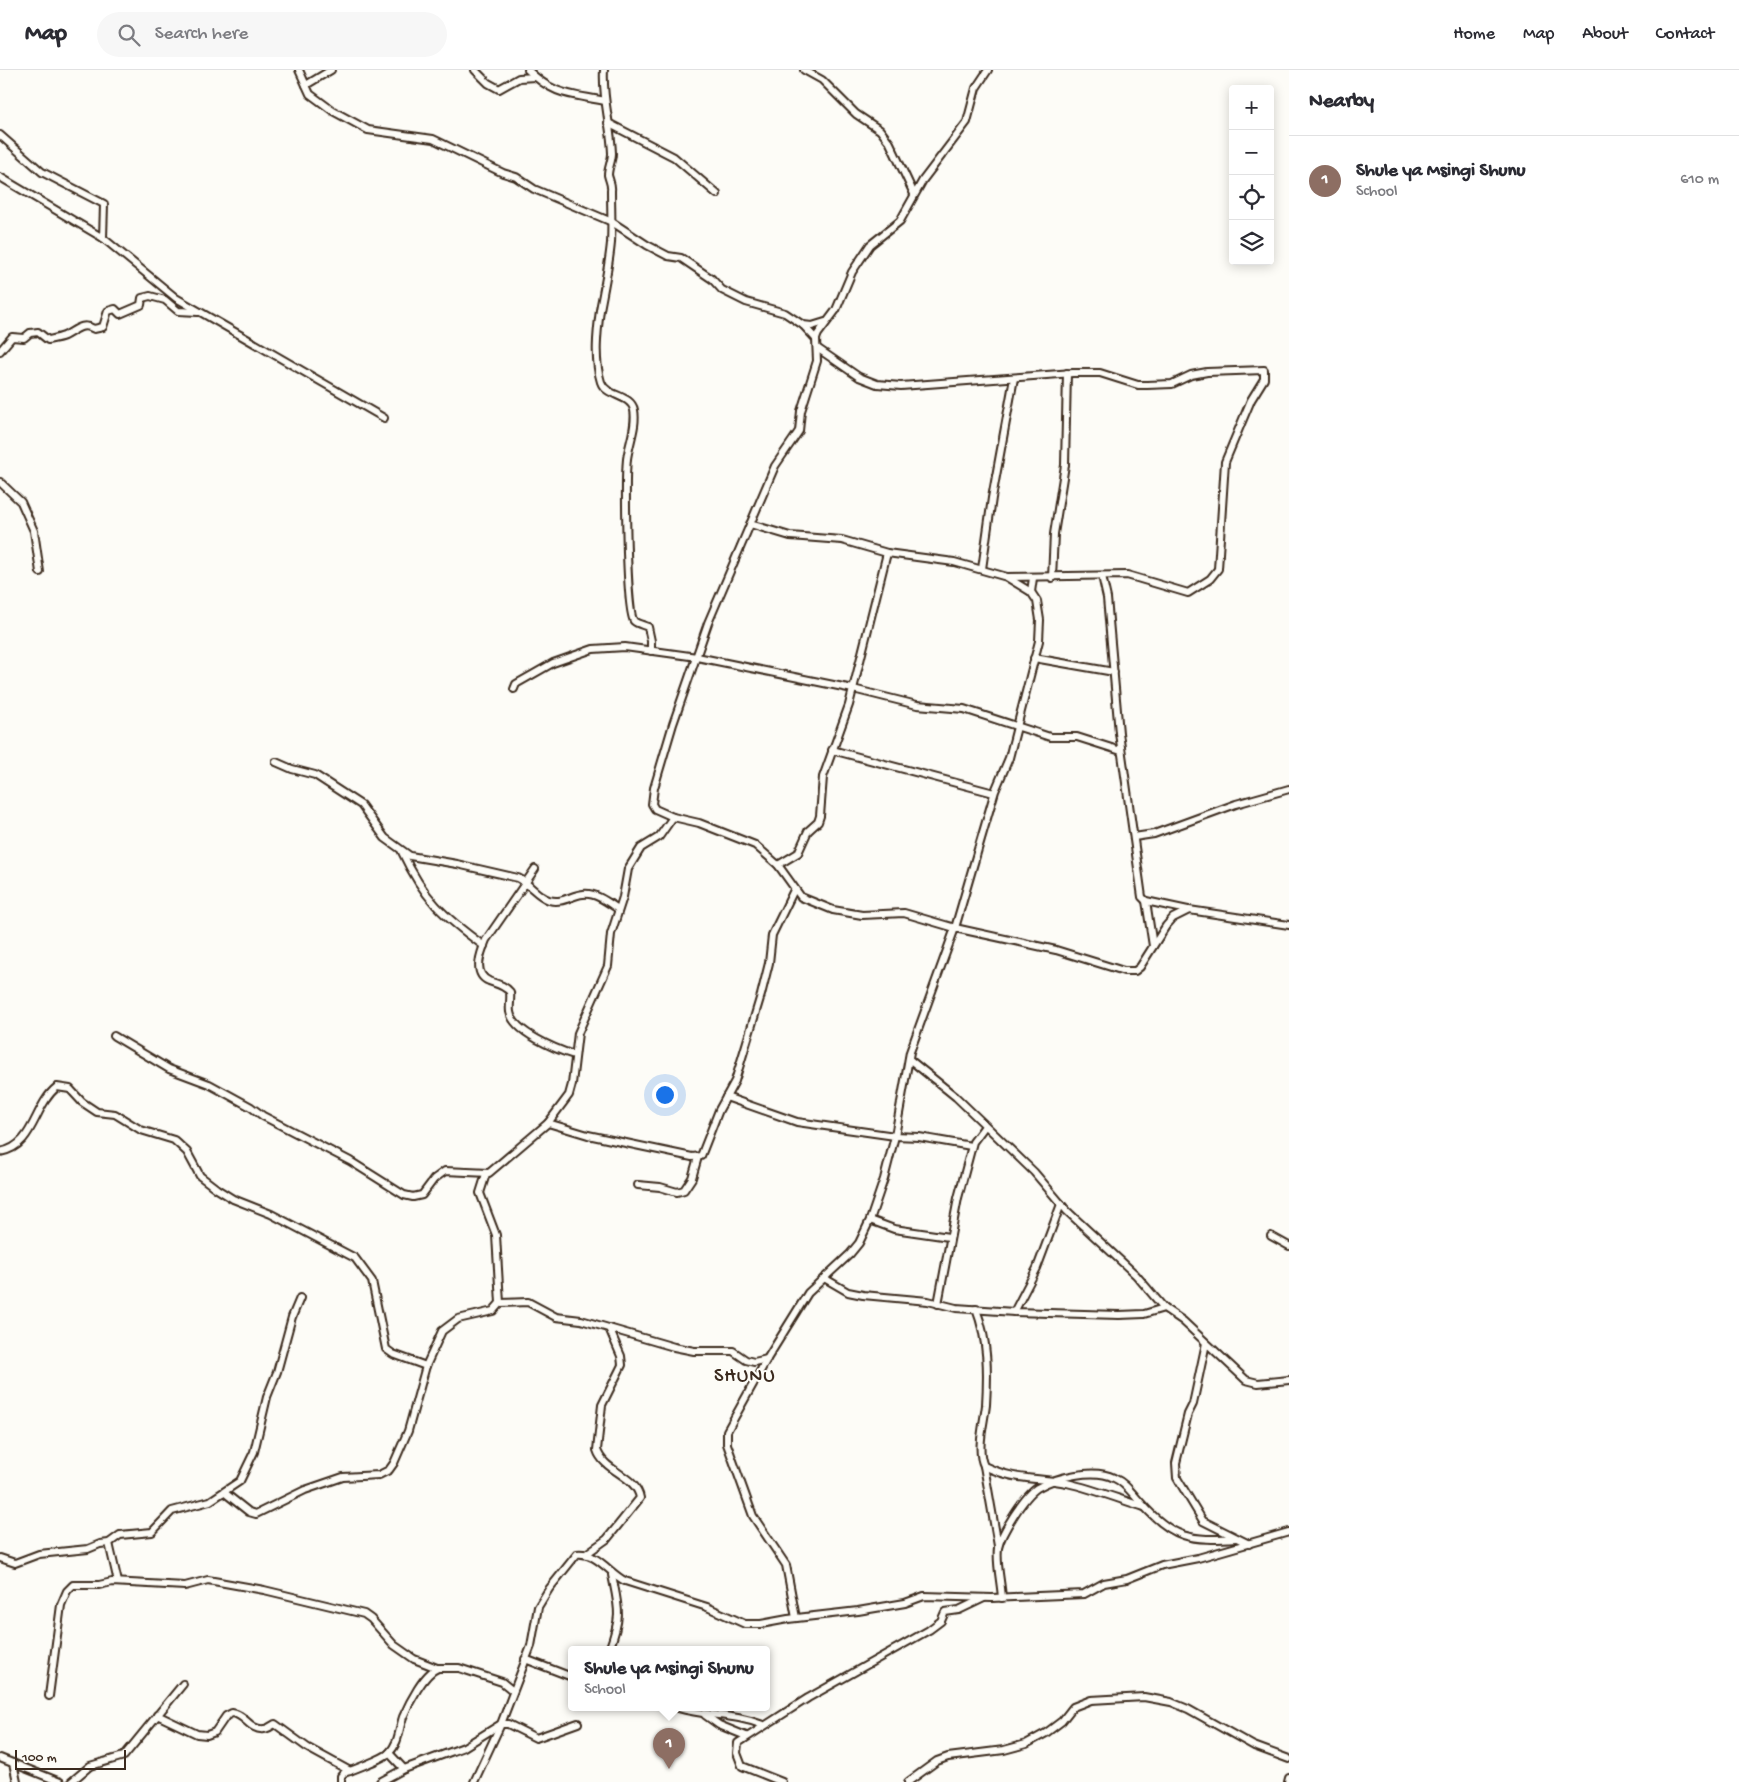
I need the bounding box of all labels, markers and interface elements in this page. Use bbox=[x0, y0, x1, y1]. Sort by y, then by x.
search box bbox=[97, 12, 447, 57]
text: Map bbox=[25, 20, 67, 49]
icon: search bbox=[115, 21, 143, 49]
text: Search here bbox=[155, 23, 248, 46]
text: Home bbox=[1453, 24, 1495, 45]
text: Map bbox=[1523, 24, 1554, 45]
text: About bbox=[1582, 24, 1628, 45]
text: Contact bbox=[1656, 24, 1714, 45]
map controls bbox=[1229, 85, 1274, 265]
button: + bbox=[1229, 85, 1274, 130]
text: Nearby bbox=[1309, 90, 1374, 115]
button: − bbox=[1229, 130, 1274, 175]
text: Shule ya Msingi Shunu bbox=[1356, 160, 1525, 183]
text: 1 bbox=[1322, 171, 1328, 190]
text: 610 m bbox=[1680, 171, 1719, 190]
button: locate bbox=[1229, 175, 1274, 220]
text: School bbox=[1356, 183, 1398, 202]
button: layers bbox=[1229, 220, 1274, 265]
your location bbox=[652, 1082, 678, 1108]
district label: SHUNU bbox=[714, 1366, 776, 1389]
popup bbox=[568, 1646, 770, 1711]
text: Shule ya Msingi Shunu bbox=[584, 1658, 754, 1681]
text: School bbox=[584, 1681, 626, 1700]
pin: 1 bbox=[653, 1728, 685, 1769]
scale bar bbox=[15, 1747, 126, 1770]
text: 100 m bbox=[22, 1750, 57, 1767]

